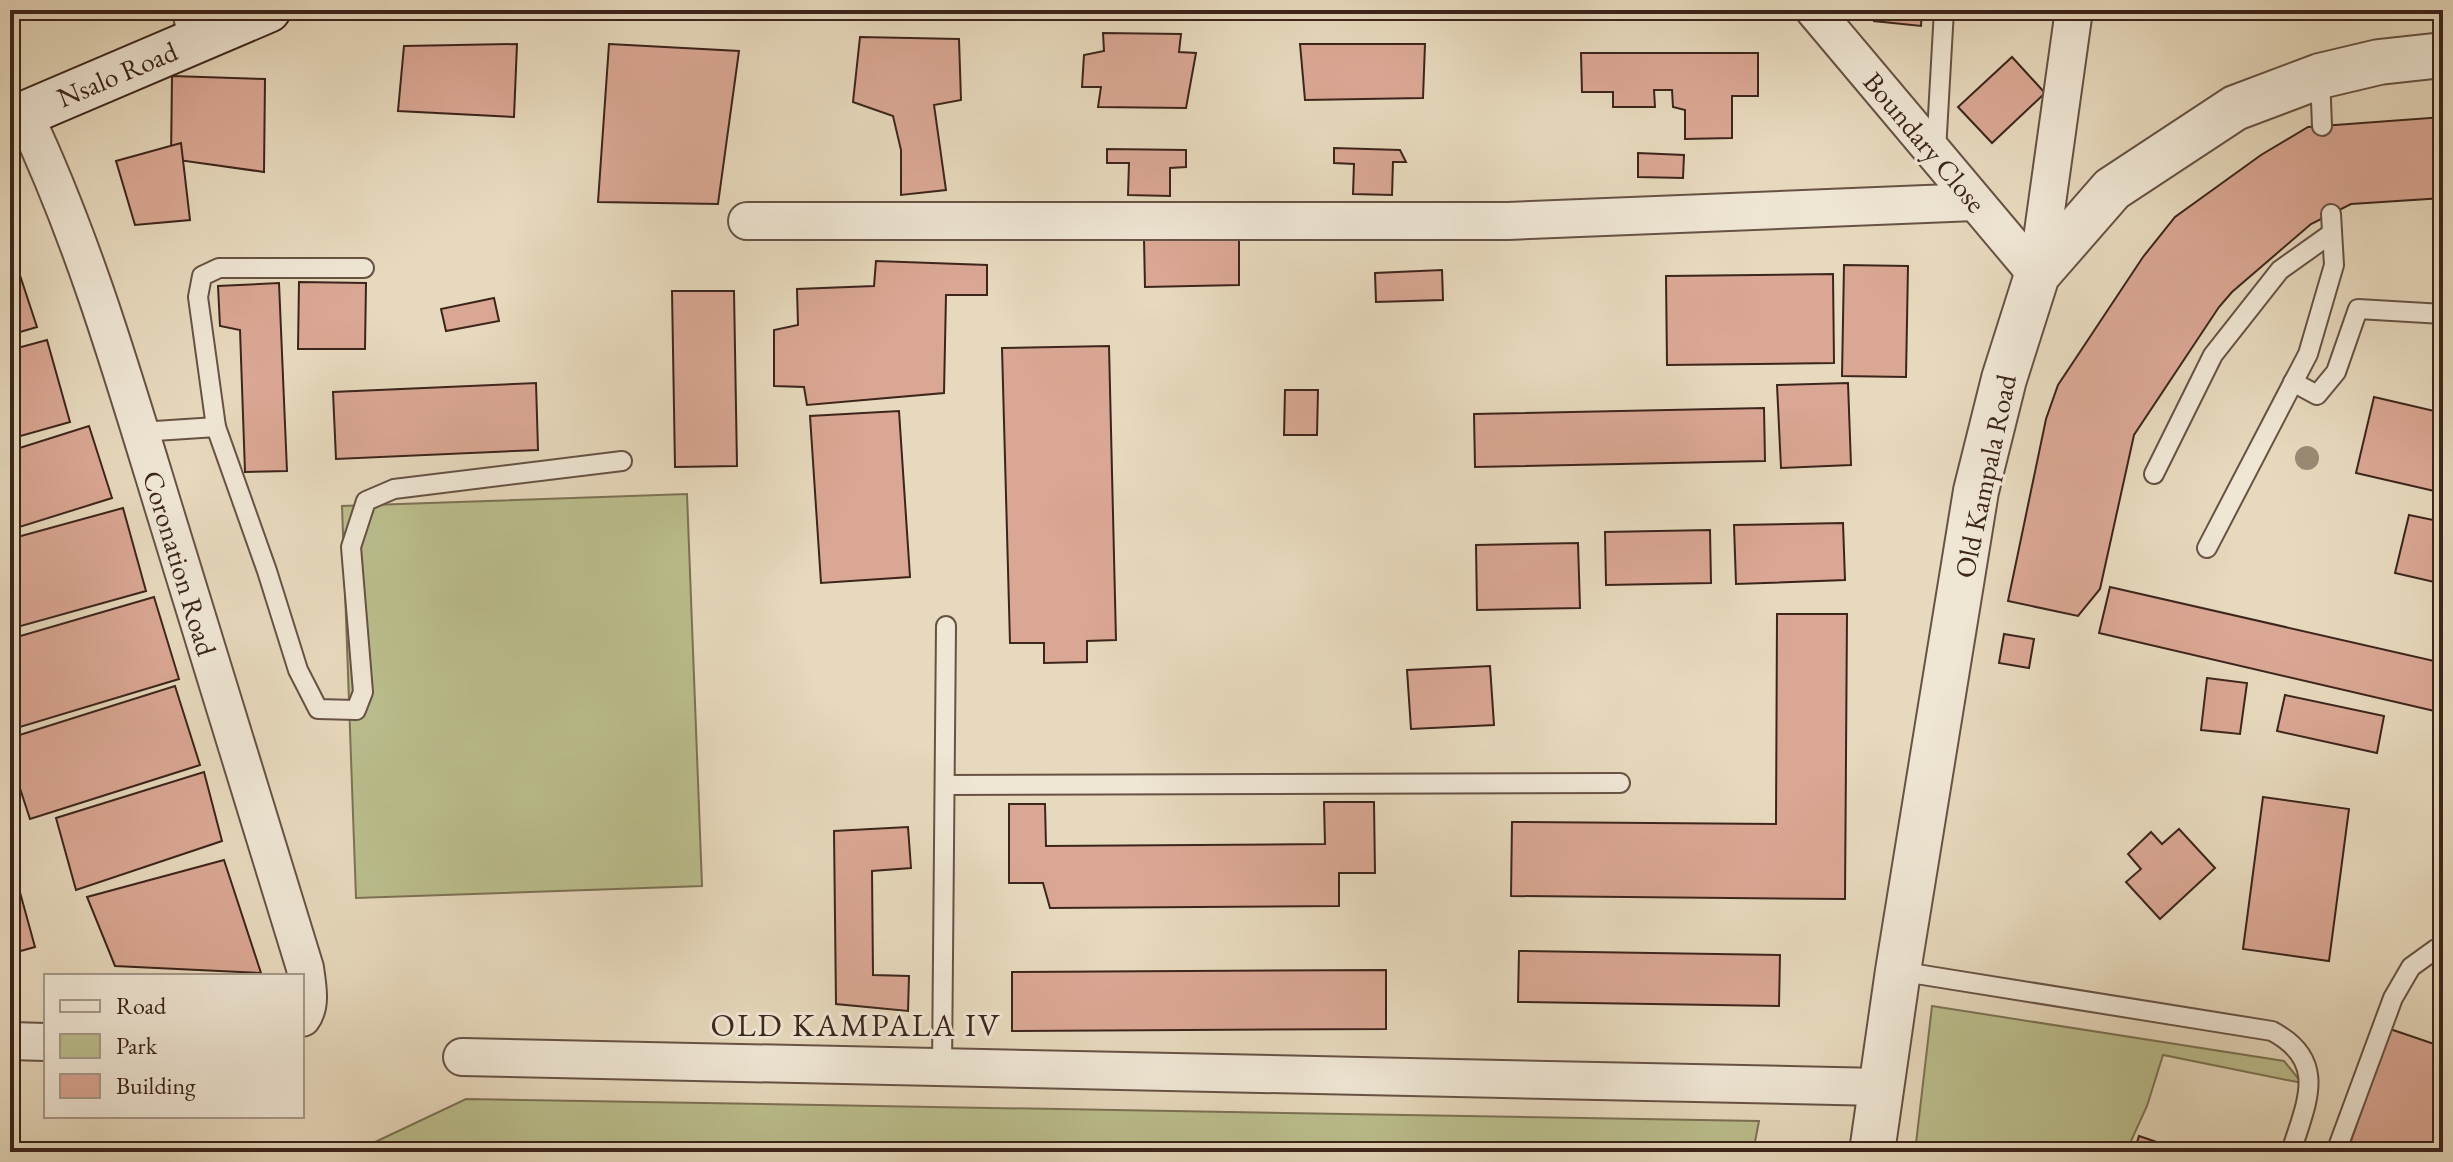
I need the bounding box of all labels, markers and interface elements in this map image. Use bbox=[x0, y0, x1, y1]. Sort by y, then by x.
street label: Nsalo Road bbox=[51, 32, 183, 115]
street label: Boundary Close bbox=[1856, 64, 1994, 220]
street label: Old Kampala Road bbox=[1946, 370, 2024, 581]
street label: Coronation Road bbox=[135, 466, 225, 661]
legend bbox=[44, 974, 304, 1118]
text: Road bbox=[116, 990, 167, 1021]
district label: OLD KAMPALA IV bbox=[711, 1004, 1001, 1046]
text: Park bbox=[116, 1030, 158, 1061]
text: Building bbox=[116, 1070, 196, 1101]

